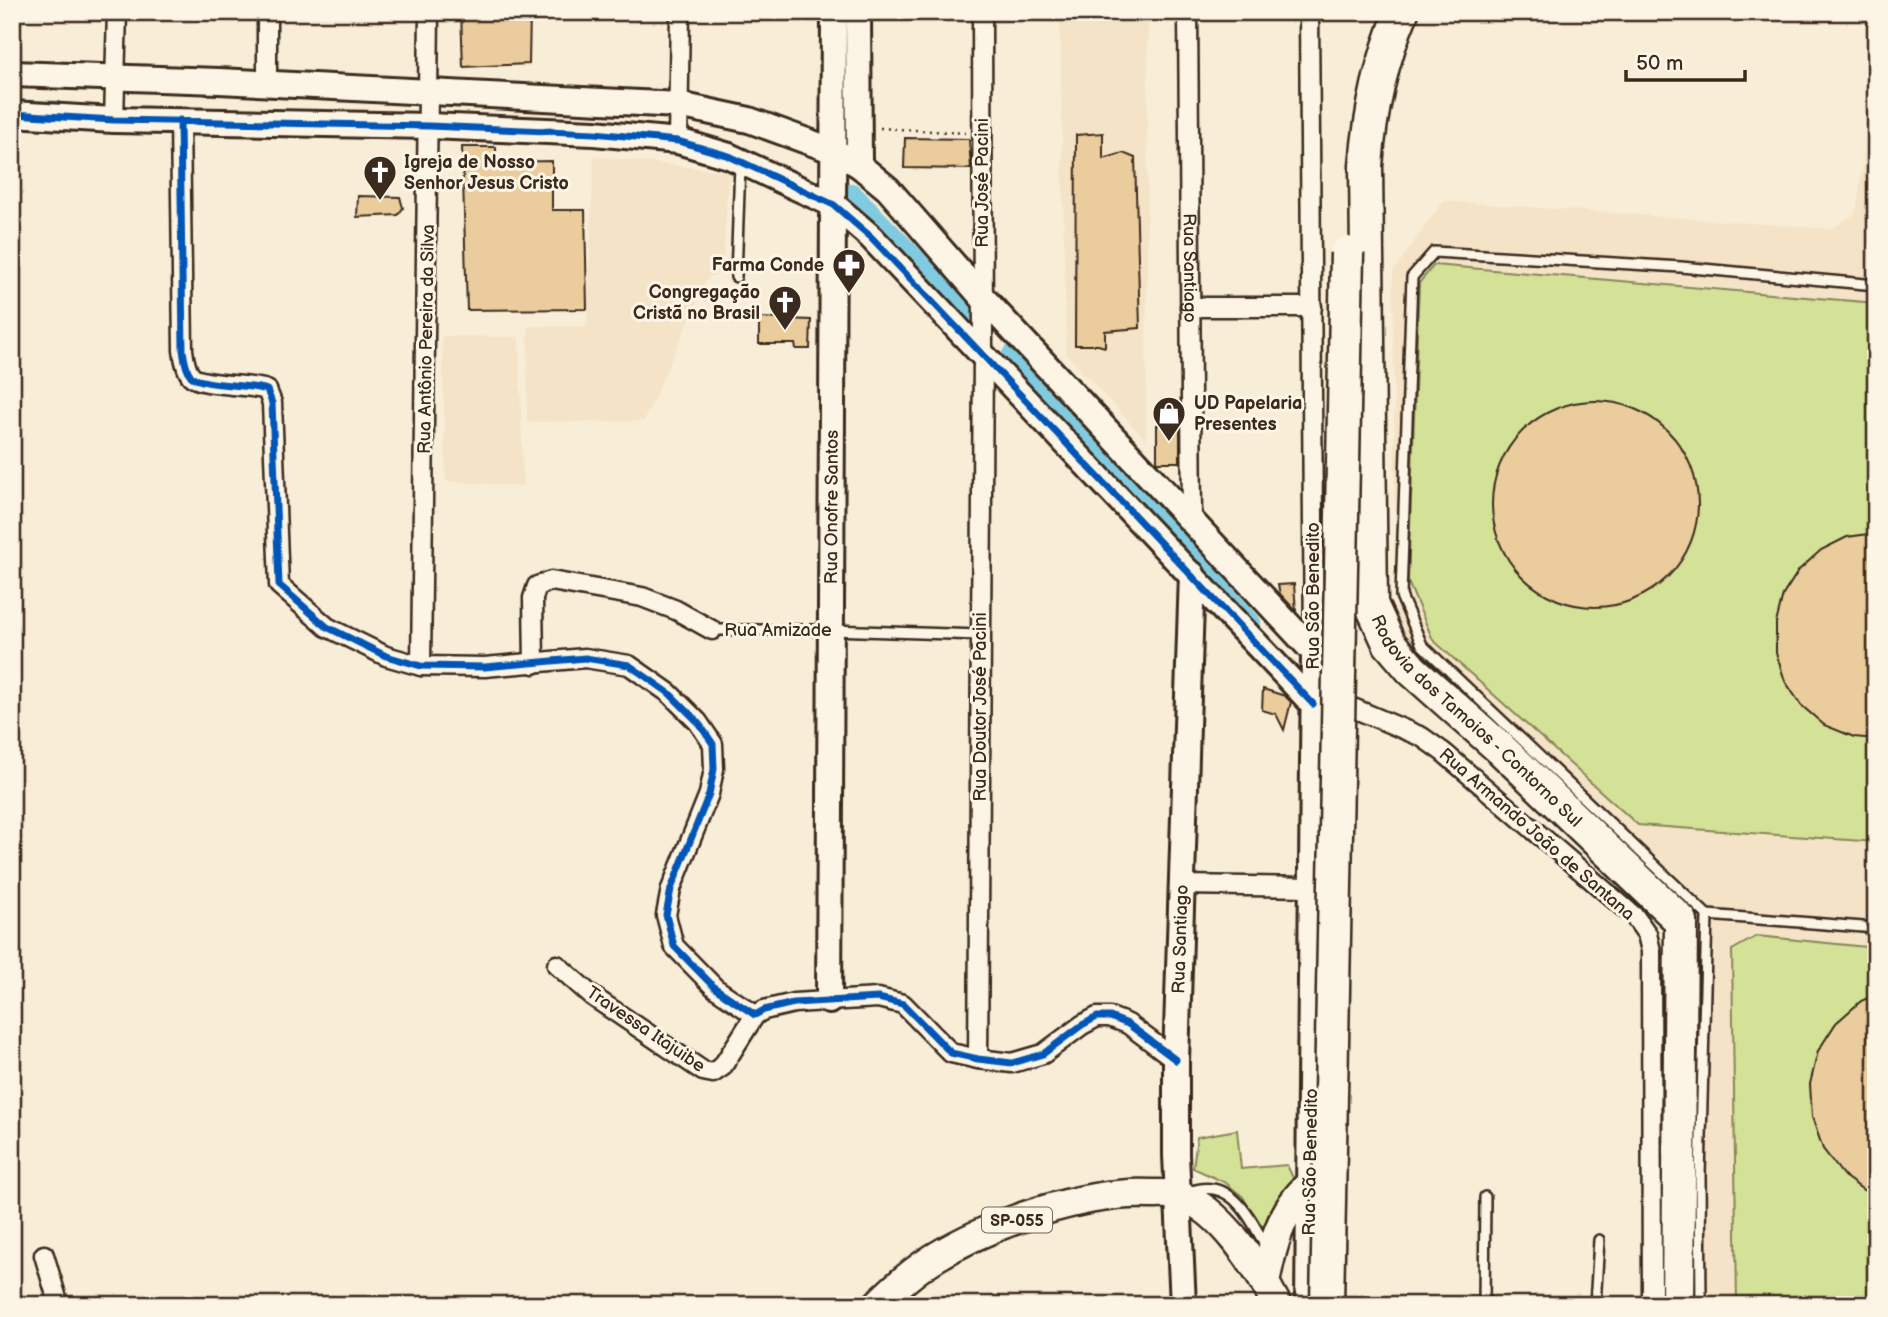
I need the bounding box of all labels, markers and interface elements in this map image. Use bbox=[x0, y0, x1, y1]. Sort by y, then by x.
scale bar bbox=[1626, 38, 1744, 82]
text: 50 m bbox=[1636, 51, 1683, 76]
street label: Rua José Pacini bbox=[972, 118, 993, 248]
place label: Igreja de Nosso Senhor Jesus Cristo bbox=[404, 152, 569, 194]
church icon: Igreja de Nosso Senhor Jesus Cristo bbox=[361, 153, 399, 202]
street label: Rua Santiago bbox=[1179, 213, 1200, 323]
street label: Rua Antônio Pereira da Silva bbox=[414, 224, 439, 454]
pharmacy icon: Farma Conde bbox=[830, 246, 868, 295]
place label: Farma Conde bbox=[712, 255, 824, 276]
place label: Congregação Cristã no Brasil bbox=[633, 282, 760, 324]
church icon: Congregação Cristã no Brasil bbox=[766, 283, 804, 332]
place label: UD Papelaria Presentes bbox=[1194, 393, 1302, 435]
shop icon: UD Papelaria Presentes bbox=[1150, 394, 1188, 443]
street label: Rua Onofre Santos bbox=[821, 430, 843, 584]
street label: Rua São Benedito bbox=[1303, 522, 1324, 670]
street label: Rodovia dos Tamoios - Contorno Sul bbox=[1366, 611, 1586, 832]
street label: Rua Doutor José Pacini bbox=[970, 612, 991, 802]
street label: Rua Amizade bbox=[724, 620, 832, 641]
street label: Rua Armando João de Santana bbox=[1435, 744, 1639, 925]
street label: Rua Santiago bbox=[1168, 884, 1193, 994]
street label: Travessa Itajuibe bbox=[583, 982, 709, 1077]
street label: Rua São Benedito bbox=[1299, 1088, 1322, 1236]
road number: SP-055 bbox=[982, 1208, 1052, 1232]

